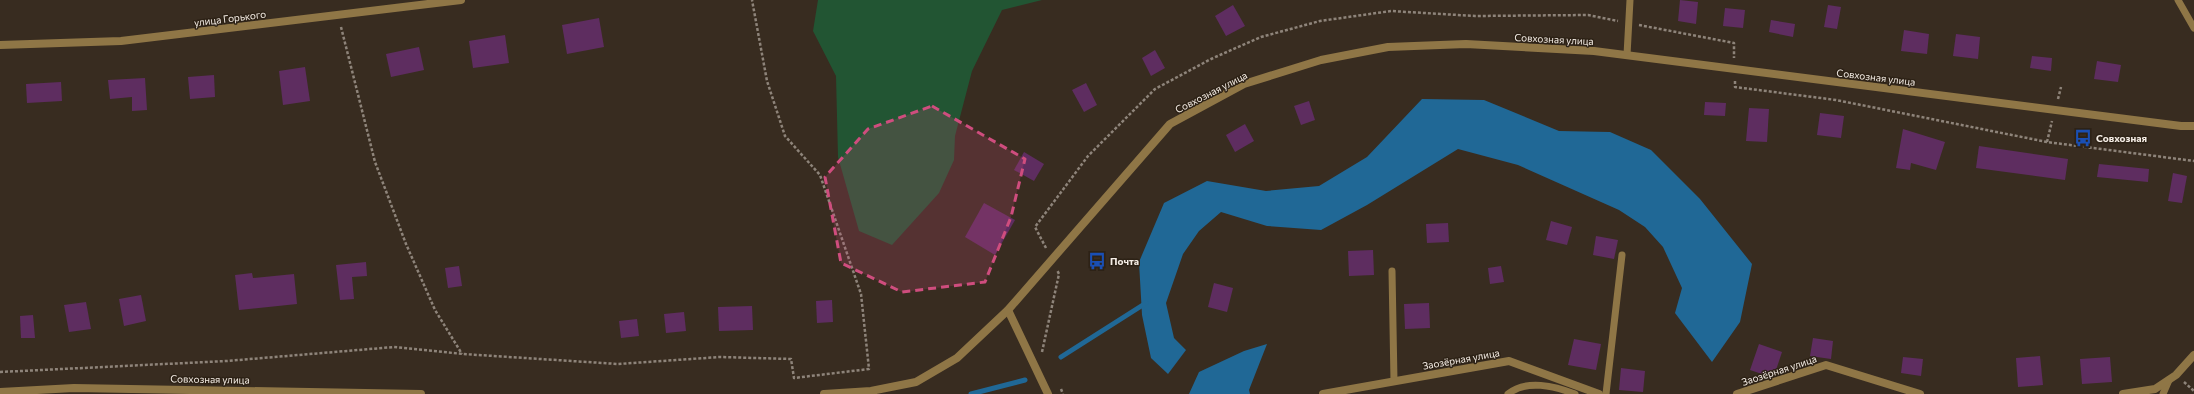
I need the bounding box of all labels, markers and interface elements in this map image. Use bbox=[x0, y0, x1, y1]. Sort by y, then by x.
street label: улица Горького bbox=[193, 8, 267, 28]
street label: Совхозная улица bbox=[1514, 31, 1594, 47]
street label: Совхозная улица bbox=[1836, 66, 1916, 88]
street label: Совхозная улица bbox=[1173, 69, 1249, 115]
bus stop icon: Совхозная bbox=[2073, 128, 2093, 148]
place label: Совхозная bbox=[2096, 132, 2147, 144]
bus stop icon: Почта bbox=[1087, 251, 1107, 271]
place label: Почта bbox=[1110, 255, 1139, 267]
street label: Заозёрная улица bbox=[1421, 346, 1501, 372]
street label: Заозёрная улица bbox=[1740, 352, 1818, 388]
street label: Совхозная улица bbox=[170, 372, 250, 386]

